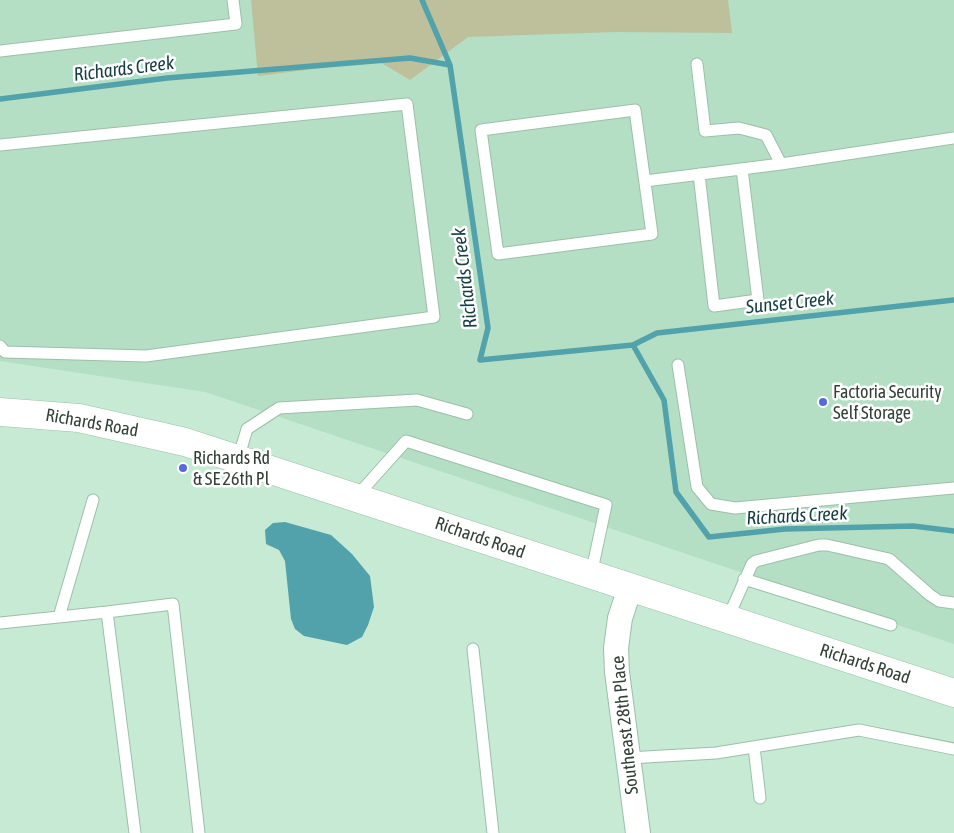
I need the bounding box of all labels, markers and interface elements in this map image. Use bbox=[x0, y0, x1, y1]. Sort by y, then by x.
water label: Richards Creek bbox=[72, 52, 176, 86]
water label: Richards Creek bbox=[448, 226, 482, 330]
water label: Sunset Creek bbox=[745, 287, 835, 319]
place label: Factoria Security Self Storage bbox=[833, 381, 942, 424]
marker: Factoria Security Self Storage bbox=[817, 396, 829, 408]
street label: Richards Road bbox=[44, 404, 140, 442]
place label: Richards Rd & SE 26th Pl bbox=[193, 447, 270, 489]
marker: Richards Rd & SE 26th Pl bbox=[177, 462, 189, 474]
water label: Richards Creek bbox=[746, 502, 848, 530]
street label: Richards Road bbox=[432, 512, 528, 564]
street label: Richards Road bbox=[817, 639, 913, 689]
street label: Southeast 28th Place bbox=[607, 655, 643, 795]

